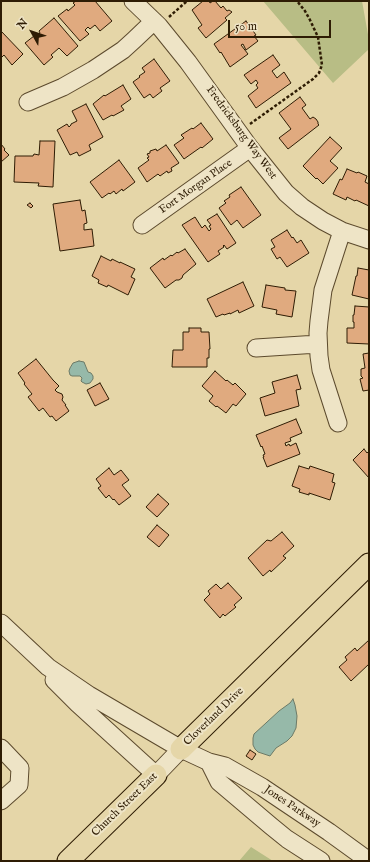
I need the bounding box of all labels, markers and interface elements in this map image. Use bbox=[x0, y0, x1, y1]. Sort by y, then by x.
north arrow bbox=[12, 12, 52, 52]
scale bar bbox=[230, 12, 333, 38]
text: N bbox=[14, 16, 31, 32]
text: 50 m bbox=[235, 19, 257, 34]
street label: Fredricksburg Way West bbox=[203, 84, 279, 182]
street label: Fort Morgan Place bbox=[157, 157, 235, 217]
street label: Cloverland Drive bbox=[181, 685, 247, 749]
street label: Church Street East bbox=[89, 770, 161, 840]
street label: Jones Parkway bbox=[261, 783, 323, 831]

